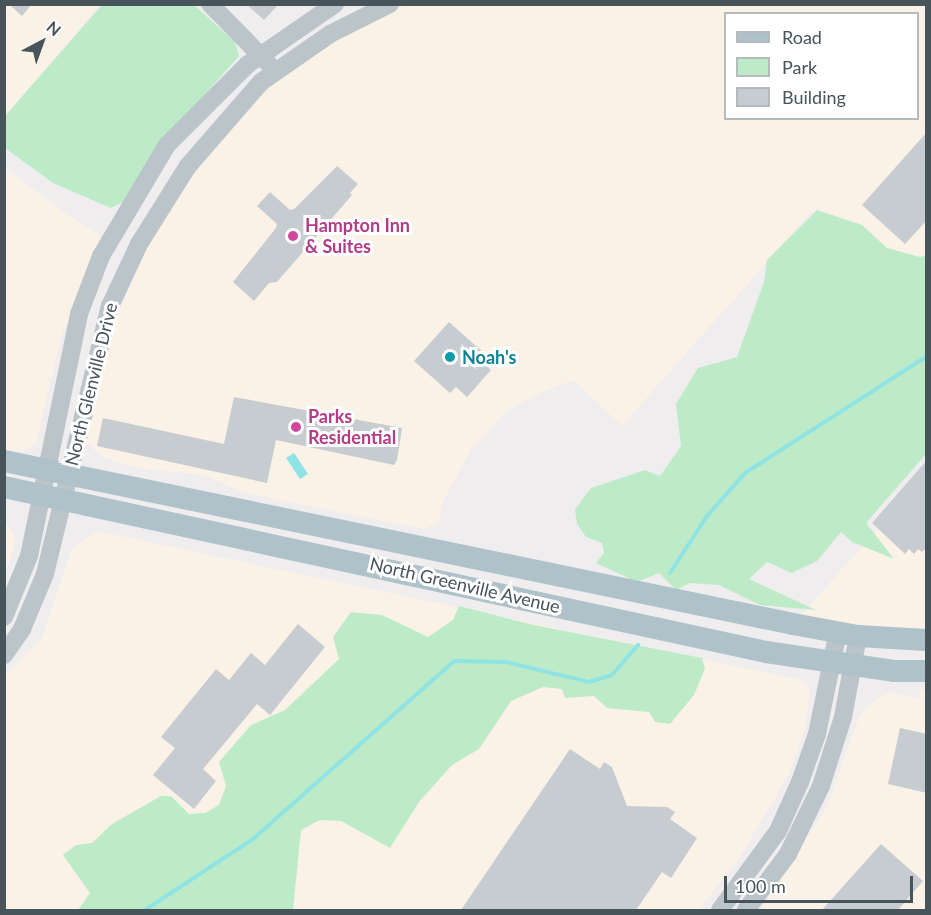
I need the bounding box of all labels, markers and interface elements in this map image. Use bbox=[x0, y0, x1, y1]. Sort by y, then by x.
north arrow bbox=[12, 12, 72, 72]
legend bbox=[724, 12, 919, 120]
text: N bbox=[43, 17, 65, 39]
text: Road bbox=[782, 26, 822, 48]
text: Park bbox=[782, 56, 817, 78]
text: Building bbox=[782, 86, 846, 108]
place label: Hampton Inn & Suites bbox=[305, 215, 410, 258]
marker: Hampton Inn & Suites bbox=[286, 229, 300, 243]
street label: North Glenville Drive bbox=[60, 300, 122, 468]
place label: Noah's bbox=[462, 346, 516, 368]
marker: Noah's bbox=[443, 350, 457, 364]
place label: Parks Residential bbox=[308, 406, 396, 448]
marker: Parks Residential bbox=[289, 420, 303, 434]
street label: North Greenville Avenue bbox=[367, 553, 563, 617]
scale bar bbox=[727, 864, 916, 902]
text: 100 m bbox=[735, 875, 786, 897]

